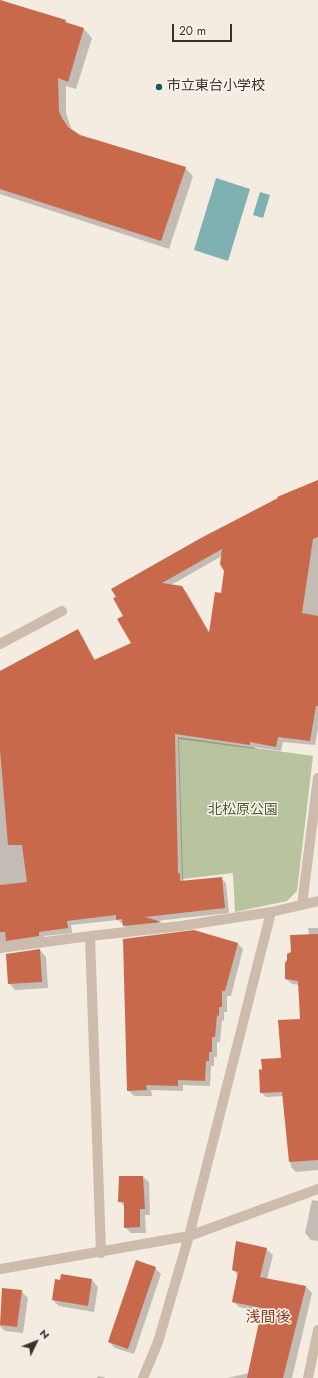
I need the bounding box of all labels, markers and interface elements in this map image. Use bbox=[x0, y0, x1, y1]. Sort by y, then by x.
scale bar bbox=[174, 16, 234, 42]
text: 20 m bbox=[179, 22, 206, 40]
place label: 市立東台小学校 bbox=[167, 79, 265, 95]
marker: 市立東台小学校 bbox=[154, 82, 164, 92]
park label: 北松原公園 bbox=[208, 803, 278, 819]
district label: 浅間後 bbox=[246, 1309, 290, 1327]
north arrow bbox=[16, 1322, 56, 1362]
text: N bbox=[36, 1325, 54, 1342]

